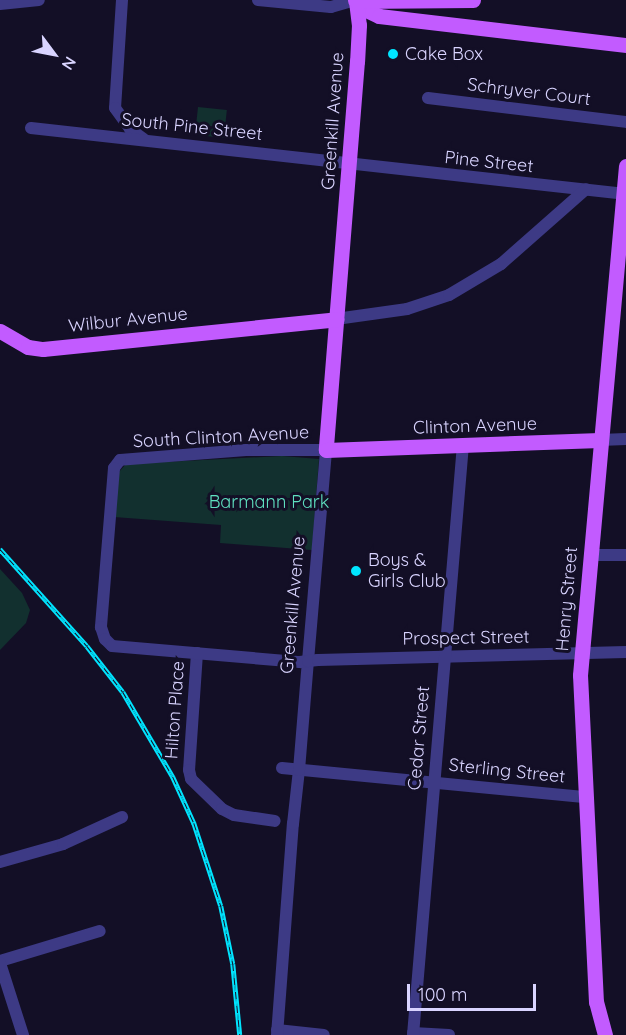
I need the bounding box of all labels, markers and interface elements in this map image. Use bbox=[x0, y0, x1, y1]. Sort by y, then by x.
north arrow bbox=[24, 24, 84, 84]
place label: Cake Box bbox=[405, 43, 483, 65]
marker: Cake Box bbox=[386, 47, 400, 61]
street label: Greenkill Avenue bbox=[317, 51, 349, 191]
text: N bbox=[58, 53, 81, 74]
street label: Schryver Court bbox=[466, 74, 592, 110]
street label: South Pine Street bbox=[120, 109, 264, 145]
street label: Pine Street bbox=[443, 147, 535, 177]
street label: Wilbur Avenue bbox=[67, 303, 189, 337]
street label: Clinton Avenue bbox=[413, 413, 537, 439]
street label: South Clinton Avenue bbox=[132, 422, 310, 452]
park label: Barmann Park bbox=[209, 491, 329, 513]
street label: Greenkill Avenue bbox=[276, 535, 310, 675]
street label: Henry Street bbox=[552, 546, 582, 652]
place label: Boys & Girls Club bbox=[368, 550, 446, 592]
marker: Boys & Girls Club bbox=[349, 564, 363, 578]
street label: Prospect Street bbox=[402, 626, 530, 650]
street label: Hilton Place bbox=[161, 660, 189, 760]
street label: Cedar Street bbox=[404, 685, 434, 791]
street label: Sterling Street bbox=[448, 754, 566, 788]
scale bar bbox=[410, 972, 539, 1010]
text: 100 m bbox=[418, 983, 467, 1006]

